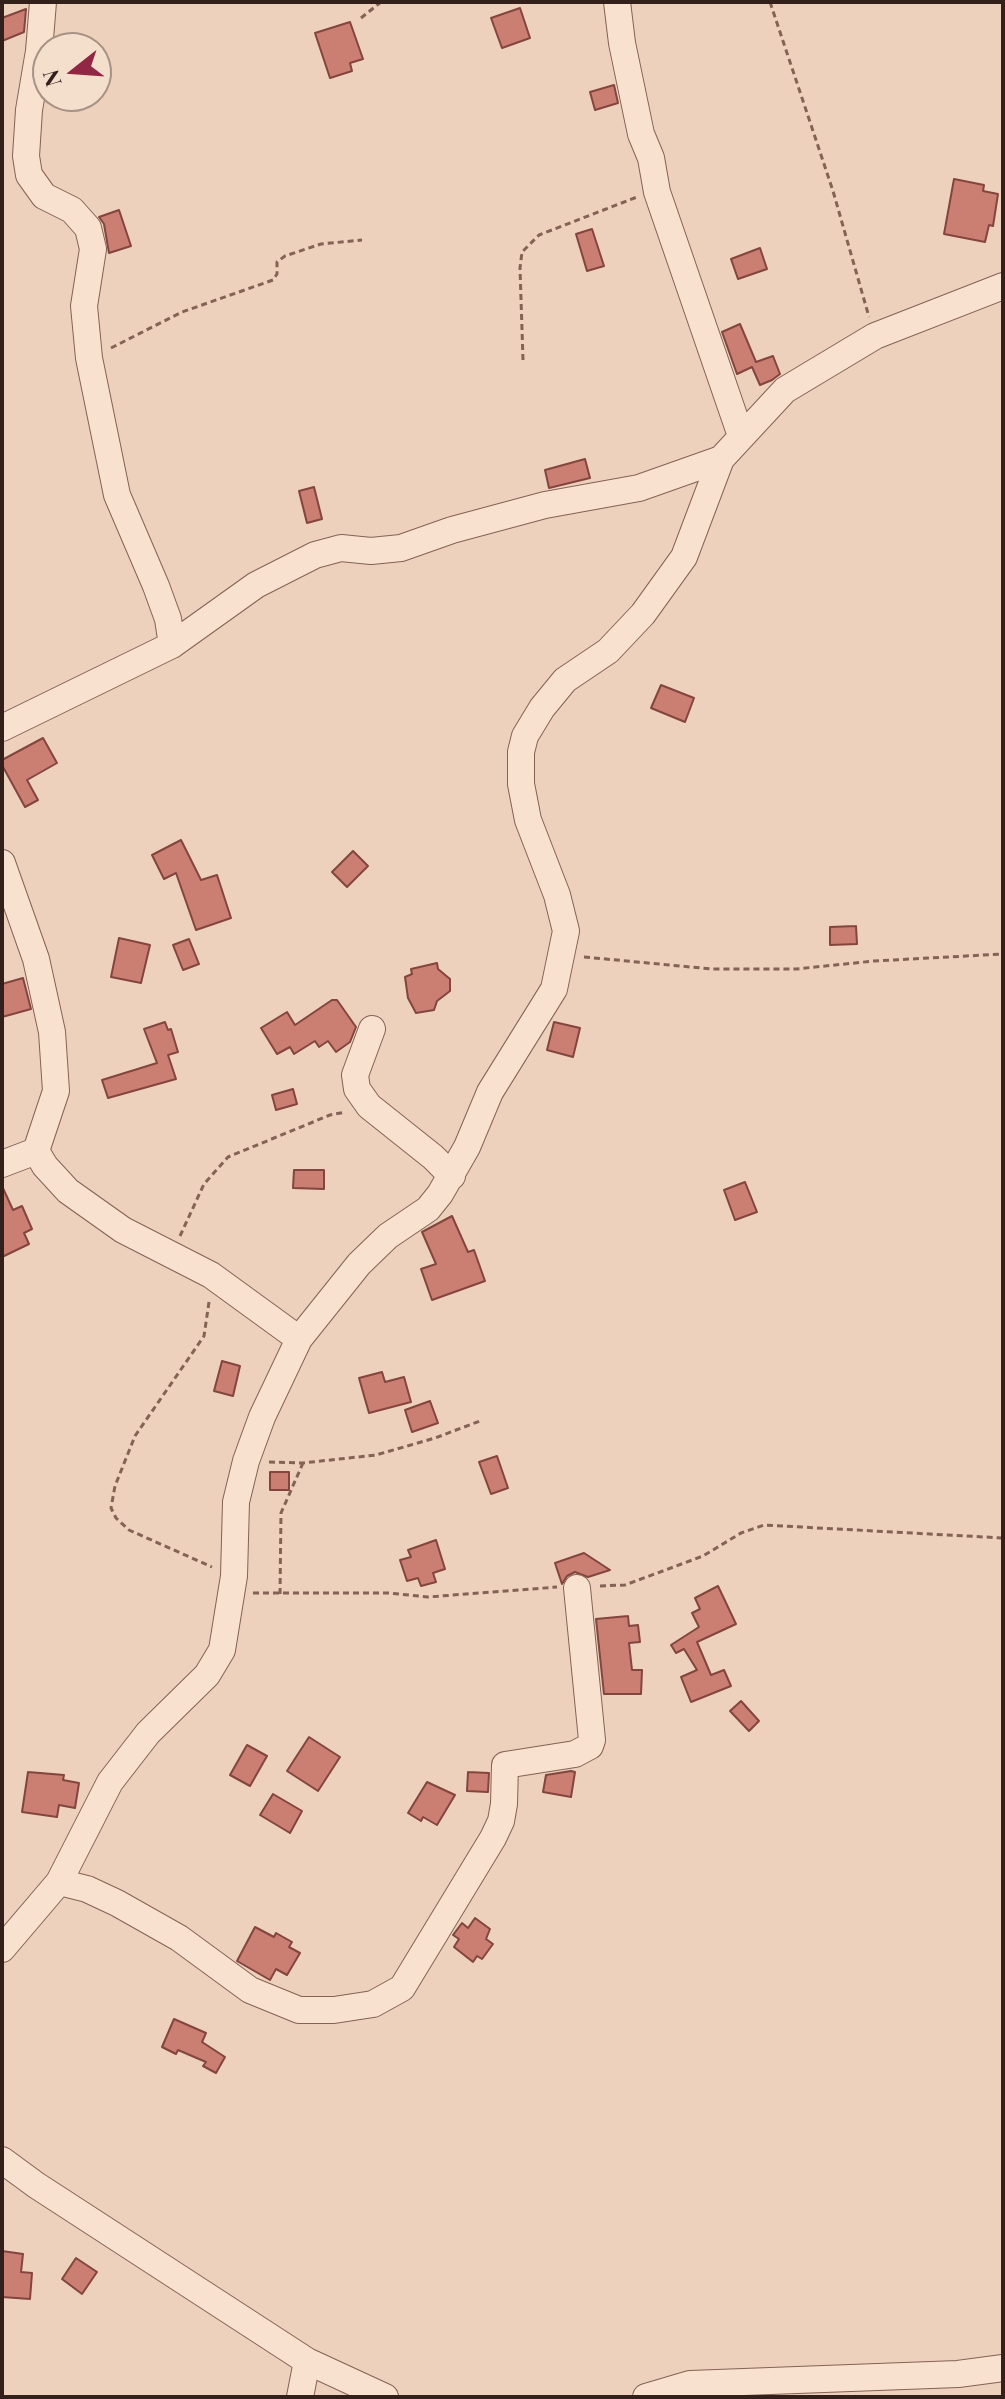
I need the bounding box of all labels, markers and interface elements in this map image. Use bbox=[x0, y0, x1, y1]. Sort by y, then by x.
north arrow bbox=[32, 32, 112, 112]
text: N bbox=[34, 66, 68, 90]

